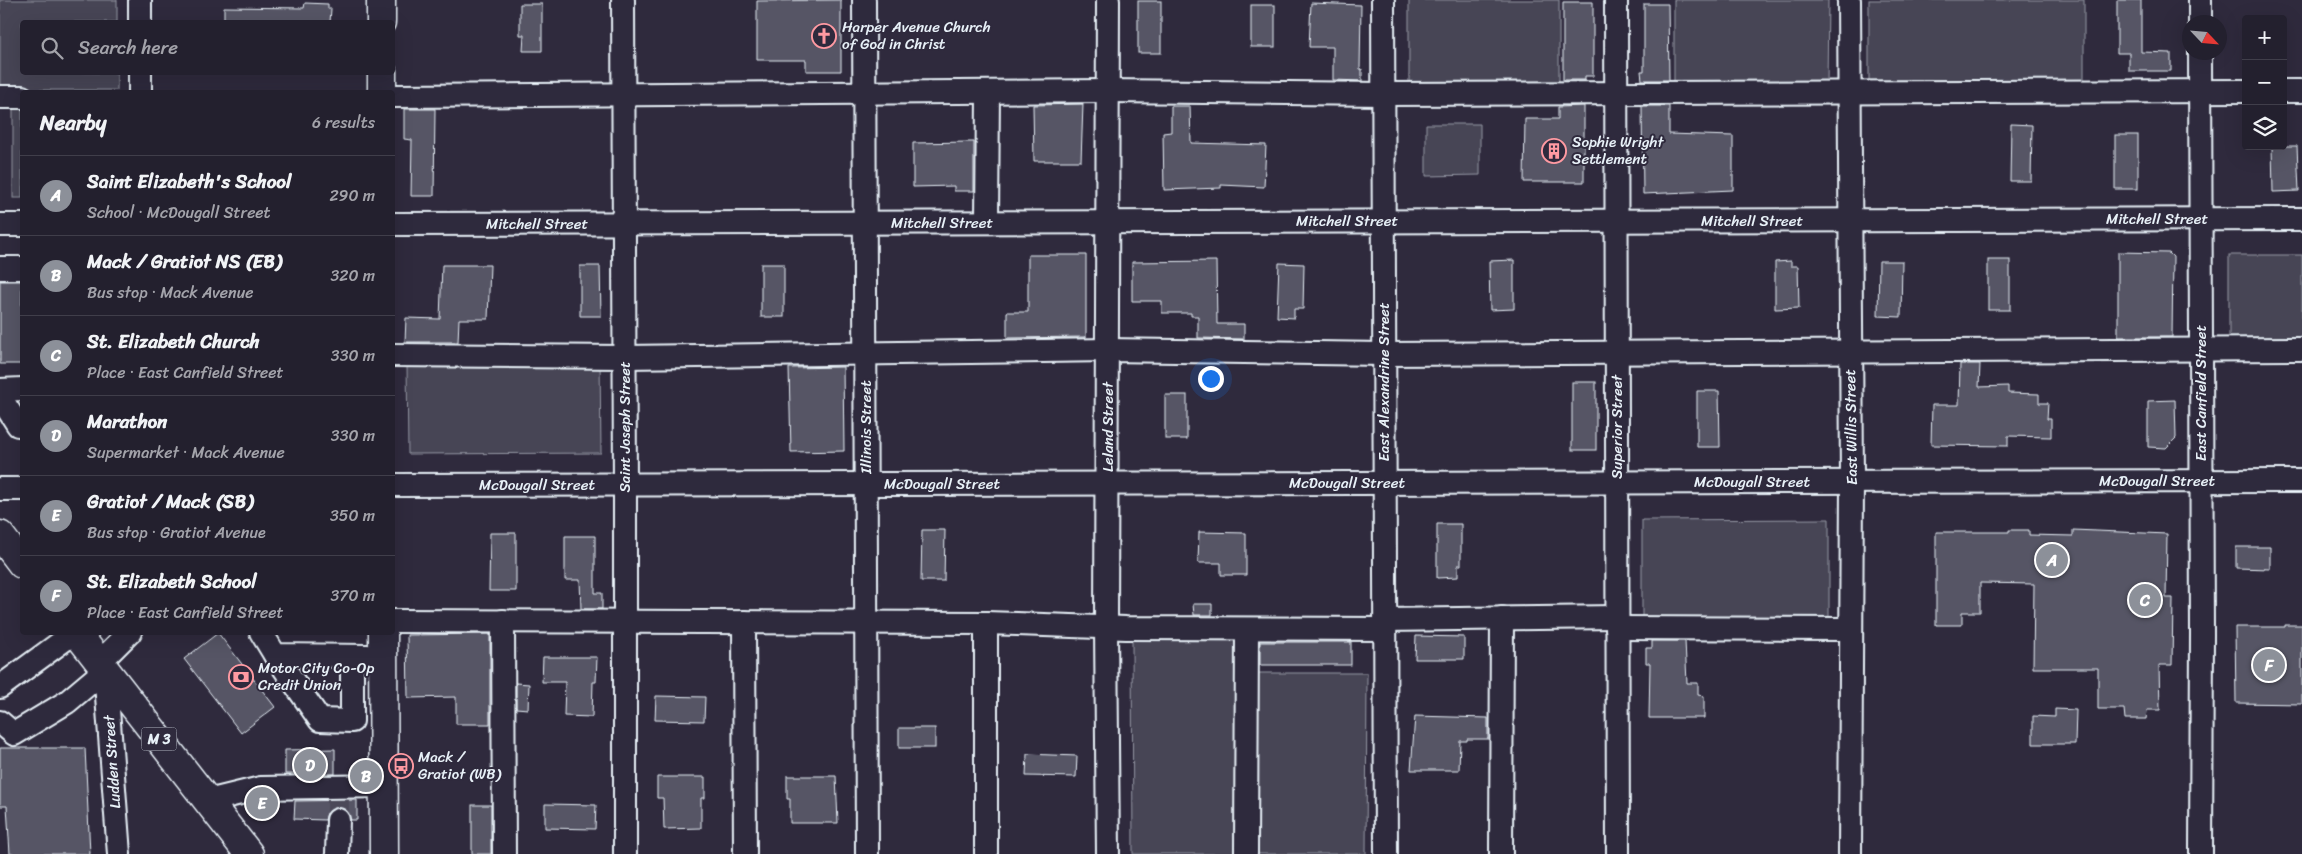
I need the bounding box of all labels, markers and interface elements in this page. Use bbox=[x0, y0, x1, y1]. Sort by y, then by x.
place label: Harper Avenue Church of God in Christ bbox=[842, 14, 991, 57]
north arrow bbox=[2182, 15, 2227, 60]
map controls bbox=[2242, 15, 2287, 150]
button: + bbox=[2242, 15, 2287, 60]
search box bbox=[20, 20, 395, 75]
church icon: Harper Avenue Church of God in Christ bbox=[811, 23, 837, 49]
text: Search here bbox=[78, 31, 178, 64]
icon: search bbox=[38, 34, 66, 62]
button: − bbox=[2242, 60, 2287, 105]
text: Nearby bbox=[40, 104, 106, 142]
button: layers bbox=[2242, 105, 2287, 150]
text: 6 results bbox=[312, 108, 375, 137]
place label: Sophie Wright Settlement bbox=[1572, 129, 1664, 172]
building icon: Sophie Wright Settlement bbox=[1541, 138, 1567, 164]
text: Saint Elizabeth's School bbox=[87, 165, 291, 198]
text: A bbox=[51, 181, 61, 210]
text: 290 m bbox=[329, 181, 375, 210]
text: School · McDougall Street bbox=[87, 198, 271, 227]
street label: Mitchell Street bbox=[2106, 206, 2208, 232]
street label: Mitchell Street bbox=[1296, 208, 1398, 234]
street label: Mitchell Street bbox=[1701, 208, 1803, 234]
street label: Mitchell Street bbox=[891, 210, 993, 236]
street label: Mitchell Street bbox=[486, 211, 588, 237]
text: Mack / Gratiot NS (EB) bbox=[87, 245, 282, 278]
text: B bbox=[51, 261, 61, 290]
text: 320 m bbox=[330, 261, 375, 290]
text: Bus stop · Mack Avenue bbox=[87, 278, 254, 307]
street label: East Alexandrine Street bbox=[1371, 302, 1397, 462]
street label: East Canfield Street bbox=[2188, 324, 2214, 461]
text: St. Elizabeth Church bbox=[87, 325, 260, 358]
text: C bbox=[51, 341, 61, 370]
text: 330 m bbox=[331, 341, 375, 370]
text: Place · East Canfield Street bbox=[87, 358, 283, 387]
street label: Saint Joseph Street bbox=[612, 361, 638, 493]
your location bbox=[1198, 366, 1224, 392]
street label: East Willis Street bbox=[1837, 368, 1865, 485]
street label: Superior Street bbox=[1604, 374, 1630, 479]
street label: Illinois Street bbox=[853, 380, 879, 475]
street label: Leland Street bbox=[1095, 381, 1121, 472]
text: Marathon bbox=[87, 405, 167, 438]
text: D bbox=[51, 421, 61, 450]
text: 330 m bbox=[331, 421, 375, 450]
text: Supermarket · Mack Avenue bbox=[87, 438, 285, 467]
street label: McDougall Street bbox=[2099, 468, 2215, 494]
street label: McDougall Street bbox=[1694, 469, 1810, 495]
street label: McDougall Street bbox=[1289, 470, 1405, 496]
street label: McDougall Street bbox=[884, 471, 1000, 497]
street label: McDougall Street bbox=[479, 472, 595, 498]
text: Gratiot / Mack (SB) bbox=[87, 485, 253, 518]
text: E bbox=[52, 501, 60, 530]
text: 350 m bbox=[330, 501, 375, 530]
text: Bus stop · Gratiot Avenue bbox=[87, 518, 266, 547]
pin: A bbox=[2036, 541, 2068, 579]
text: St. Elizabeth School bbox=[87, 565, 257, 598]
text: F bbox=[52, 581, 60, 610]
text: 370 m bbox=[331, 581, 375, 610]
pin: C bbox=[2129, 581, 2161, 619]
text: Place · East Canfield Street bbox=[87, 598, 283, 627]
pin: F bbox=[2253, 646, 2285, 684]
place label: Motor City Co-Op Credit Union bbox=[258, 655, 375, 698]
bank icon: Motor City Co-Op Credit Union bbox=[228, 664, 254, 690]
street label: Ludden Street bbox=[96, 713, 128, 810]
road number: M 3 bbox=[142, 728, 176, 751]
place label: Mack / Gratiot (WB) bbox=[418, 744, 502, 787]
pin: D bbox=[294, 746, 326, 784]
bus stop icon: Mack / Gratiot (WB) bbox=[388, 753, 414, 779]
pin: B bbox=[350, 757, 382, 795]
pin: E bbox=[246, 784, 278, 822]

